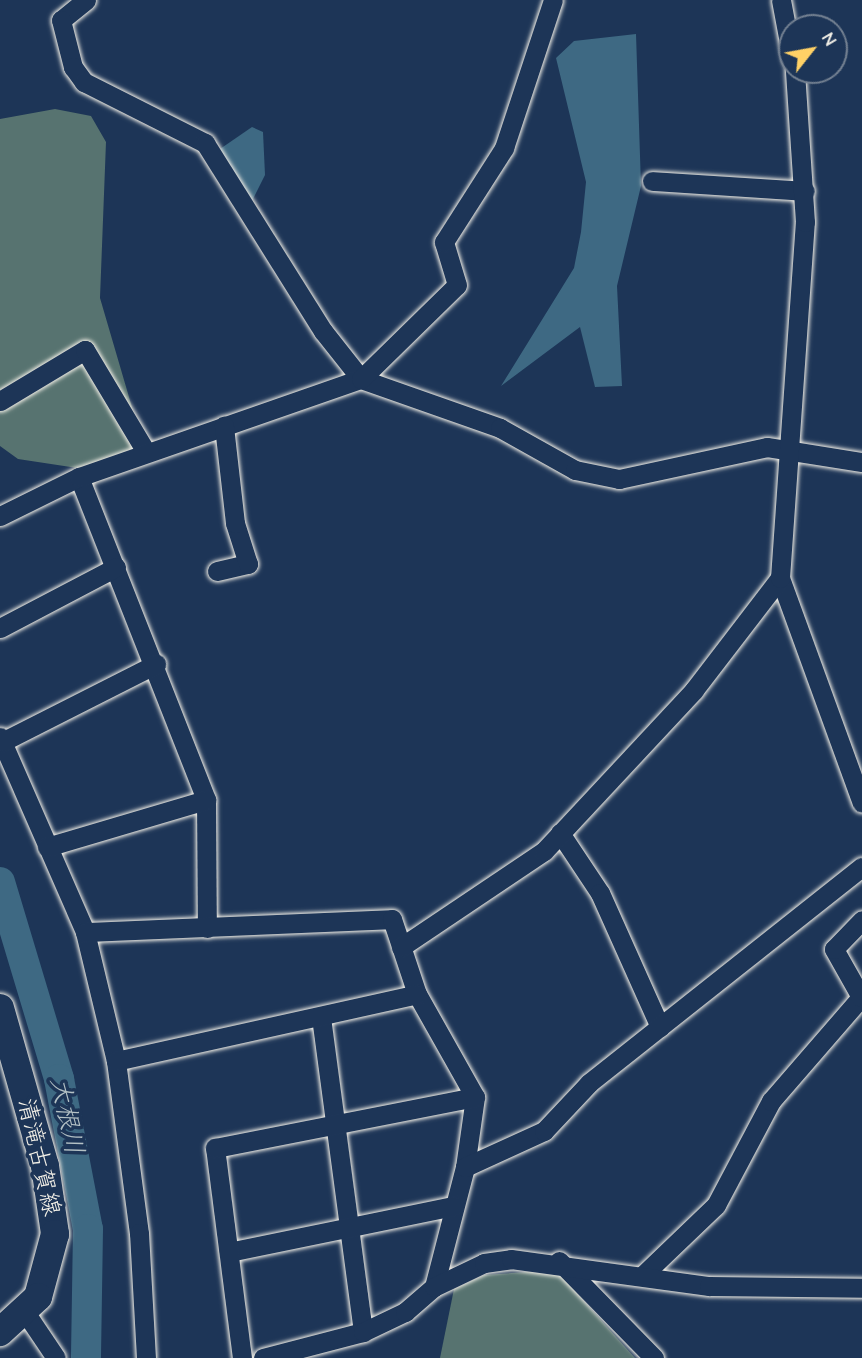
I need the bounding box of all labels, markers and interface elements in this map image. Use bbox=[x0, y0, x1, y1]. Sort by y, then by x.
north arrow bbox=[778, 14, 848, 84]
text: N bbox=[817, 28, 842, 50]
water label: 大根川 bbox=[43, 1075, 89, 1157]
street label: 清滝古賀線 bbox=[11, 1095, 67, 1219]

